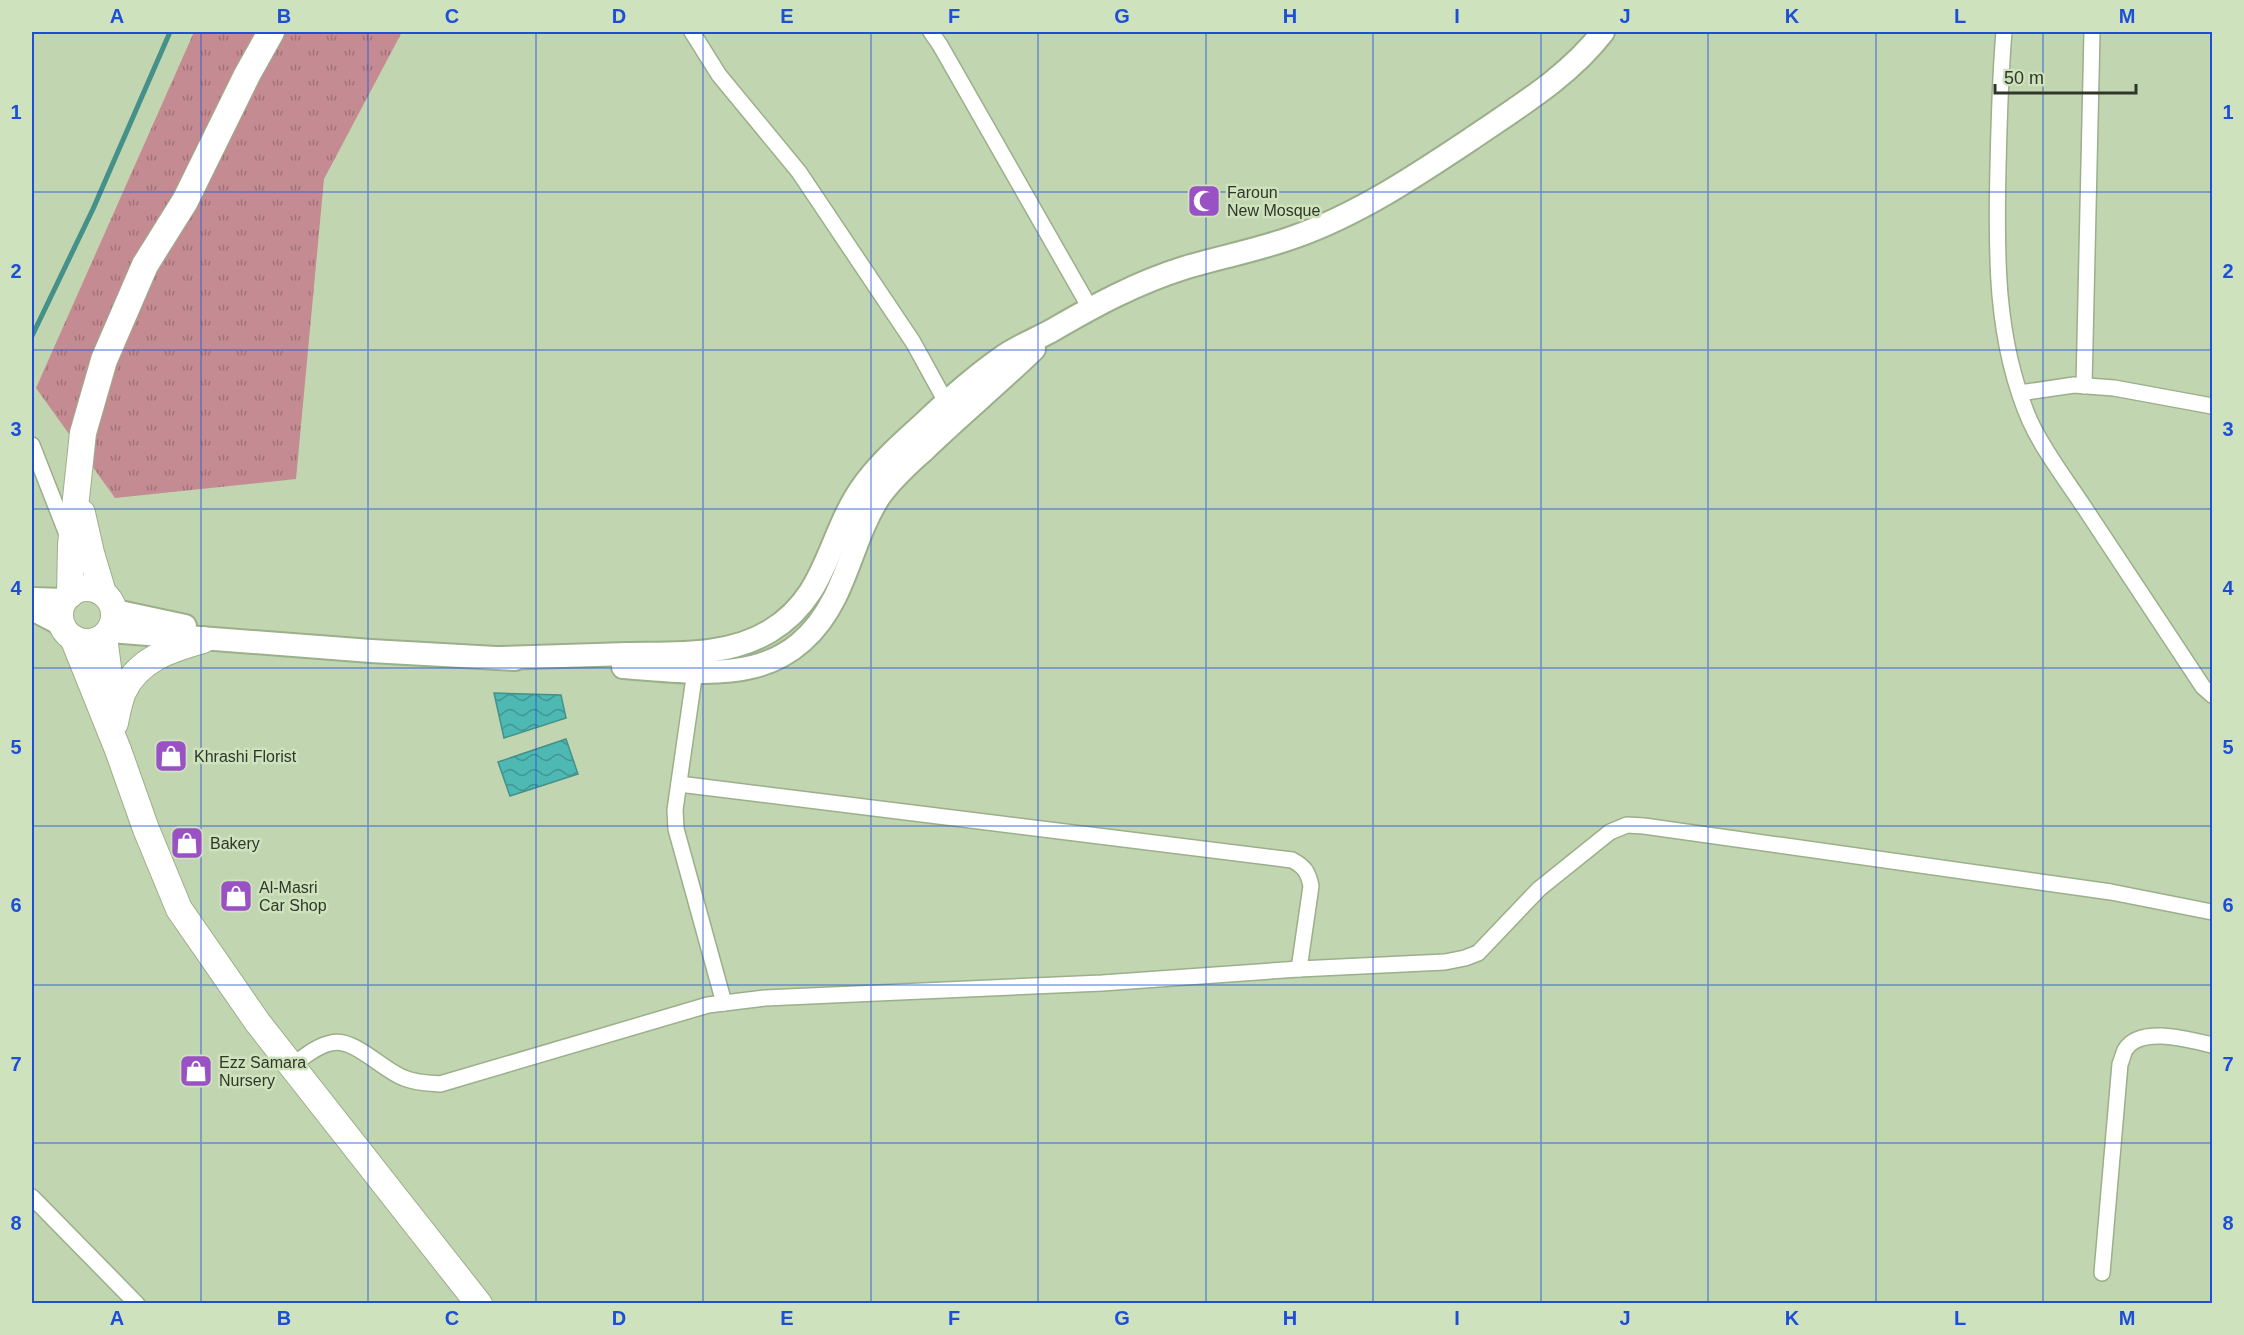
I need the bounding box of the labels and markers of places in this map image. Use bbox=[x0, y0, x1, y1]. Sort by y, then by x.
mosque icon: Faroun New Mosque bbox=[1186, 183, 1222, 219]
place label: Faroun New Mosque bbox=[1227, 184, 1320, 219]
shop icon: Khrashi Florist bbox=[153, 738, 189, 774]
place label: Khrashi Florist bbox=[194, 748, 297, 765]
shop icon: Bakery bbox=[169, 825, 205, 861]
place label: Bakery bbox=[210, 835, 260, 852]
shop icon: Al-Masri Car Shop bbox=[218, 878, 254, 914]
place label: Al-Masri Car Shop bbox=[259, 879, 327, 914]
shop icon: Ezz Samara Nursery bbox=[178, 1053, 214, 1089]
place label: Ezz Samara Nursery bbox=[219, 1054, 306, 1089]

